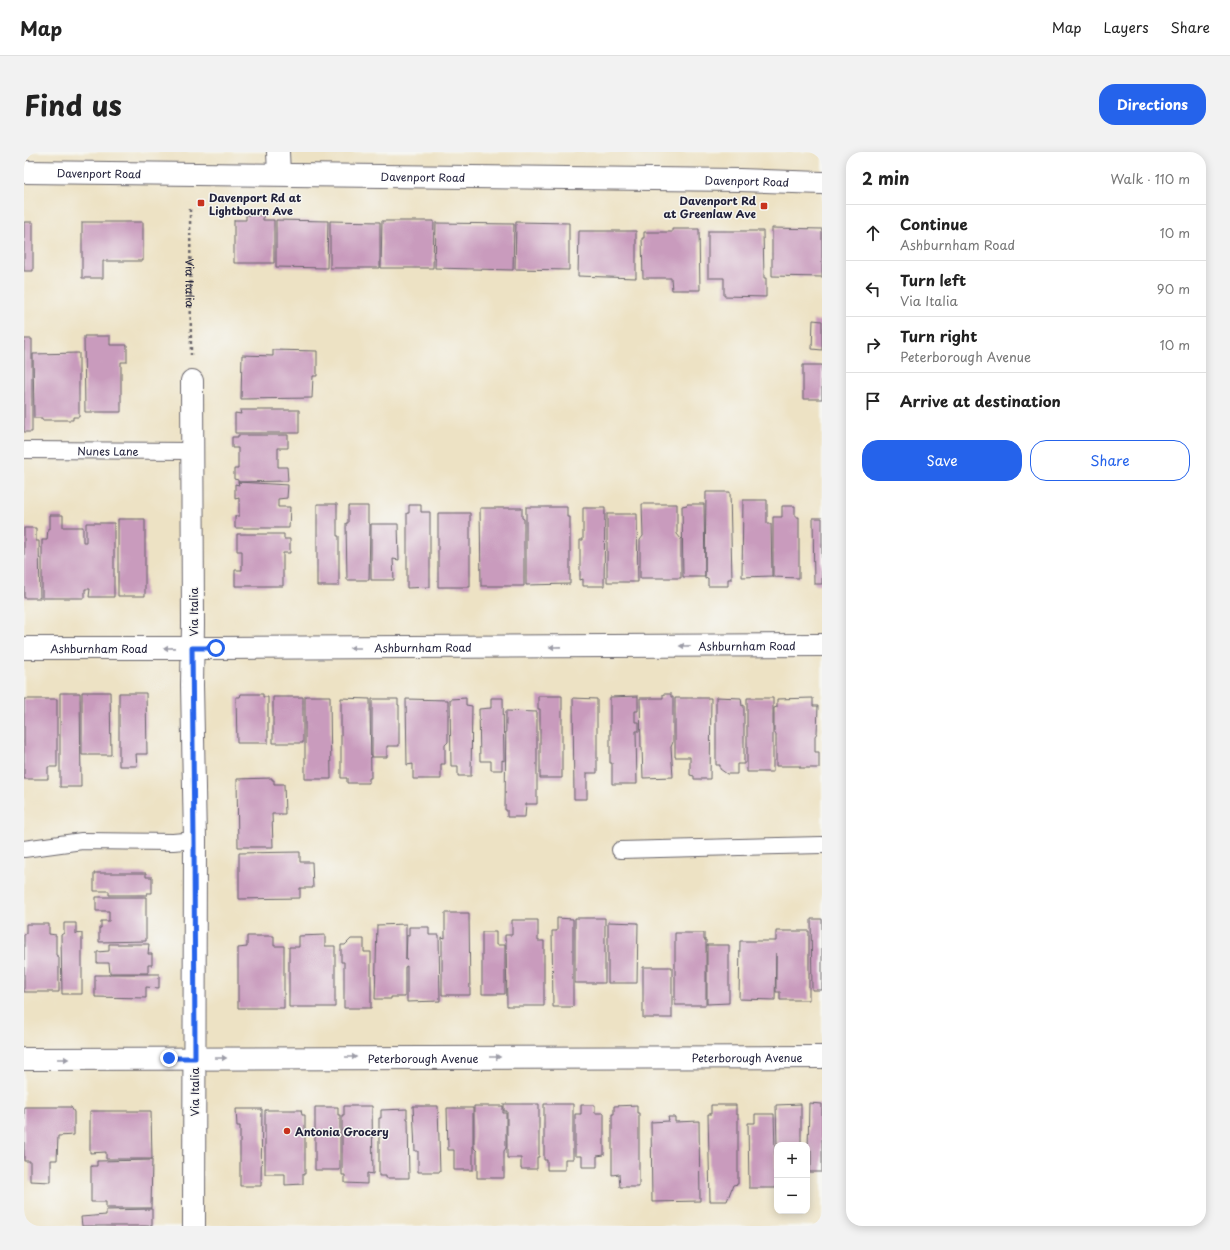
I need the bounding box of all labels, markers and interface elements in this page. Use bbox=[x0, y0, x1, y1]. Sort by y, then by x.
text: Map bbox=[20, 14, 62, 42]
text: Map bbox=[1052, 17, 1082, 38]
text: Layers bbox=[1104, 17, 1149, 38]
text: Share bbox=[1171, 17, 1210, 38]
text: Find us bbox=[24, 83, 122, 126]
button: Directions bbox=[1099, 84, 1206, 125]
street label: Davenport Road bbox=[57, 164, 141, 182]
text: 2 min bbox=[862, 165, 909, 191]
street label: Davenport Road bbox=[381, 167, 465, 185]
text: Walk · 110 m bbox=[1111, 169, 1190, 188]
street label: Davenport Road bbox=[705, 171, 790, 190]
place label: Davenport Rd at Lightbourn Ave bbox=[209, 189, 301, 219]
place label: Davenport Rd at Greenlaw Ave bbox=[663, 192, 757, 222]
marker: Davenport Rd at Lightbourn Ave bbox=[196, 198, 206, 208]
marker: Davenport Rd at Greenlaw Ave bbox=[759, 201, 769, 211]
text: Continue bbox=[900, 212, 968, 235]
icon: ahead bbox=[862, 222, 884, 244]
text: 10 m bbox=[1160, 223, 1190, 242]
text: Ashburnham Road bbox=[900, 235, 1015, 254]
street label: Via Italia bbox=[182, 258, 199, 308]
text: Turn left bbox=[900, 268, 966, 291]
icon: left bbox=[862, 278, 884, 300]
text: 90 m bbox=[1157, 279, 1190, 298]
text: Via Italia bbox=[900, 291, 958, 310]
text: Turn right bbox=[900, 324, 977, 347]
icon: right bbox=[862, 334, 884, 356]
text: 10 m bbox=[1160, 335, 1190, 354]
text: Peterborough Avenue bbox=[900, 347, 1031, 366]
text: Arrive at destination bbox=[900, 389, 1061, 412]
icon: arrive bbox=[862, 390, 884, 412]
button: Save bbox=[862, 440, 1022, 481]
button: Share bbox=[1030, 440, 1190, 481]
street label: Nunes Lane bbox=[77, 442, 139, 459]
street label: Via Italia bbox=[185, 587, 202, 636]
street label: Ashburnham Road bbox=[698, 637, 796, 654]
street label: Ashburnham Road bbox=[374, 638, 472, 656]
route start bbox=[207, 639, 225, 657]
street label: Ashburnham Road bbox=[50, 640, 148, 657]
one-way arrow bbox=[678, 643, 691, 649]
one-way arrow bbox=[548, 644, 561, 650]
one-way arrow bbox=[163, 645, 175, 652]
one-way arrow bbox=[348, 645, 361, 651]
route end bbox=[160, 1049, 178, 1067]
street label: Peterborough Avenue bbox=[367, 1049, 479, 1067]
street label: Peterborough Avenue bbox=[691, 1049, 803, 1066]
one-way arrow bbox=[345, 1054, 358, 1060]
one-way arrow bbox=[489, 1054, 502, 1060]
one-way arrow bbox=[215, 1055, 228, 1061]
one-way arrow bbox=[57, 1056, 70, 1062]
street label: Via Italia bbox=[186, 1067, 203, 1116]
place label: Antonia Grocery bbox=[295, 1123, 389, 1140]
marker: Antonia Grocery bbox=[282, 1126, 292, 1136]
map controls bbox=[774, 1142, 810, 1214]
button: + bbox=[774, 1142, 810, 1178]
button: − bbox=[774, 1178, 810, 1214]

